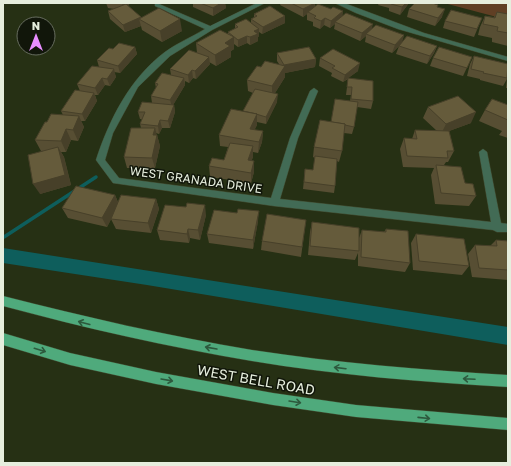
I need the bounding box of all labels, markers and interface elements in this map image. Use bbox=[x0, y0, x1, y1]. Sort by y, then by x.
north arrow bbox=[16, 16, 56, 56]
text: N bbox=[32, 19, 40, 32]
street label: WEST GRANADA DRIVE bbox=[129, 163, 263, 196]
one-way arrow bbox=[77, 318, 90, 326]
one-way arrow bbox=[205, 344, 218, 352]
one-way arrow bbox=[34, 347, 47, 354]
street label: WEST BELL ROAD bbox=[196, 361, 316, 398]
one-way arrow bbox=[334, 364, 347, 371]
one-way arrow bbox=[463, 375, 476, 383]
one-way arrow bbox=[160, 376, 173, 384]
one-way arrow bbox=[288, 399, 301, 407]
one-way arrow bbox=[417, 414, 430, 422]

